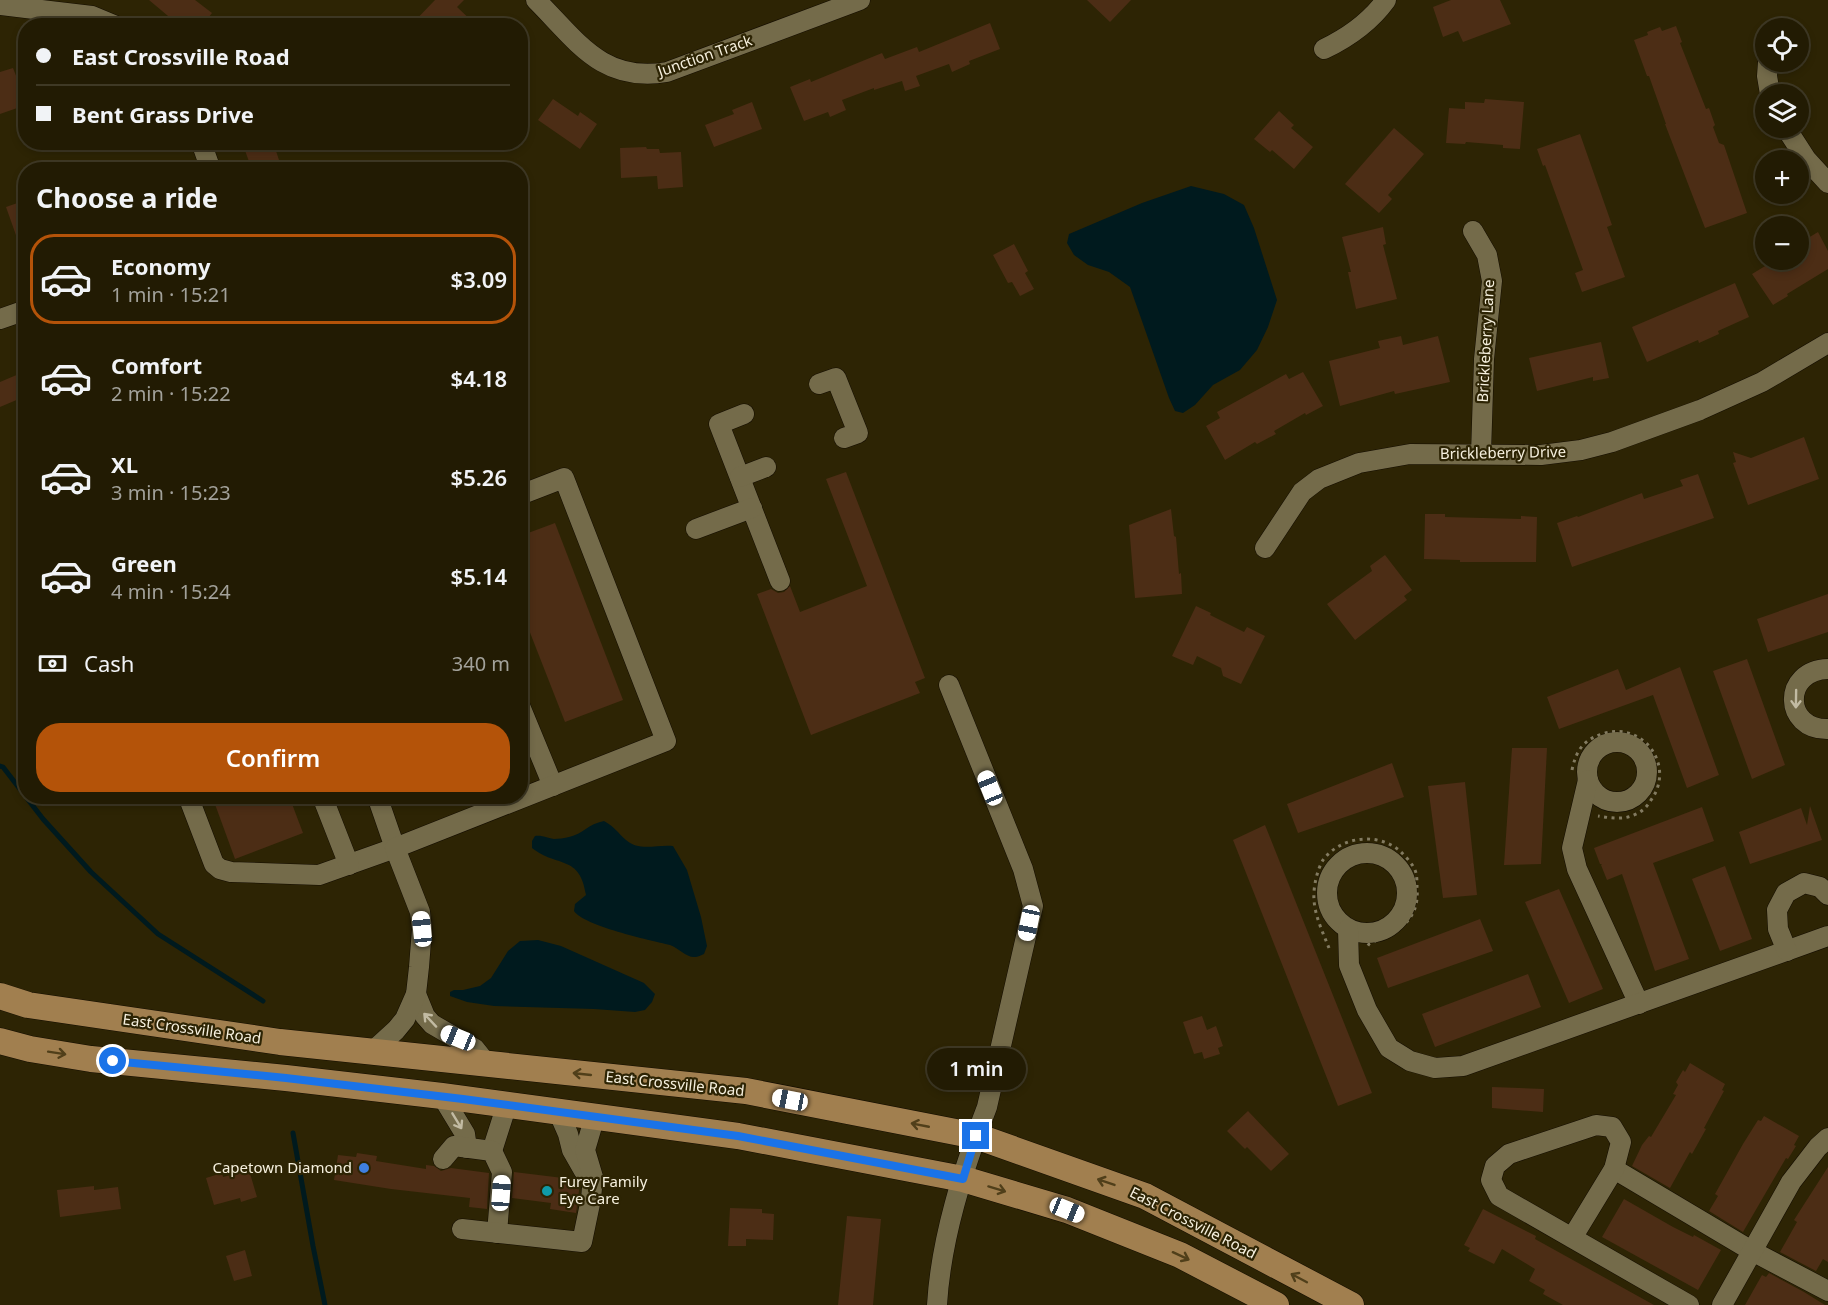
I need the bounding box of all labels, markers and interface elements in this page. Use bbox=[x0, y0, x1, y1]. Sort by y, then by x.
map controls bbox=[1755, 18, 1809, 270]
button: locate bbox=[1755, 18, 1809, 72]
street label: Junction Track bbox=[653, 30, 754, 81]
text: East Crossville Road bbox=[72, 41, 290, 71]
button: layers bbox=[1755, 84, 1809, 138]
text: Bent Grass Drive bbox=[72, 99, 254, 129]
button: + bbox=[1755, 150, 1809, 204]
text: Choose a ride bbox=[36, 179, 218, 216]
button: − bbox=[1755, 216, 1809, 270]
text: Economy bbox=[111, 251, 210, 281]
icon: car bbox=[39, 252, 93, 306]
text: $3.09 bbox=[451, 264, 507, 294]
street label: Brickleberry Lane bbox=[1472, 279, 1498, 403]
text: 1 min · 15:21 bbox=[111, 281, 231, 308]
text: Comfort bbox=[111, 350, 202, 380]
icon: car bbox=[39, 351, 93, 405]
text: $4.18 bbox=[451, 363, 507, 393]
text: 2 min · 15:22 bbox=[111, 380, 231, 407]
street label: Brickleberry Drive bbox=[1440, 441, 1566, 463]
text: XL bbox=[111, 449, 138, 479]
icon: car bbox=[39, 450, 93, 504]
text: $5.26 bbox=[451, 462, 507, 492]
text: 3 min · 15:23 bbox=[111, 479, 231, 506]
text: Green bbox=[111, 548, 177, 578]
icon: car bbox=[39, 549, 93, 603]
text: $5.14 bbox=[451, 561, 507, 591]
text: 4 min · 15:24 bbox=[111, 578, 231, 605]
icon: cash bbox=[36, 647, 69, 680]
text: Cash bbox=[84, 648, 134, 678]
text: 340 m bbox=[452, 650, 510, 677]
one-way arrow bbox=[1790, 689, 1802, 708]
button: Confirm bbox=[36, 723, 510, 792]
car bbox=[975, 768, 1005, 808]
car bbox=[1016, 904, 1042, 942]
car bbox=[411, 910, 433, 948]
street label: East Crossville Road bbox=[122, 1008, 263, 1048]
one-way arrow bbox=[423, 1013, 437, 1028]
car bbox=[438, 1023, 478, 1053]
route start bbox=[99, 1047, 126, 1074]
one-way arrow bbox=[47, 1048, 66, 1059]
callout: 1 min bbox=[926, 1049, 1026, 1091]
text: 1 min bbox=[949, 1055, 1004, 1082]
street label: East Crossville Road bbox=[605, 1066, 746, 1100]
one-way arrow bbox=[572, 1068, 592, 1079]
car bbox=[771, 1088, 809, 1112]
one-way arrow bbox=[451, 1112, 463, 1129]
one-way arrow bbox=[910, 1119, 930, 1130]
route end bbox=[962, 1122, 989, 1149]
place label: Capetown Diamond bbox=[212, 1157, 352, 1177]
marker: Capetown Diamond bbox=[357, 1161, 371, 1175]
place label: Furey Family Eye Care bbox=[559, 1171, 648, 1208]
car bbox=[491, 1174, 511, 1212]
one-way arrow bbox=[1097, 1176, 1116, 1187]
street label: East Crossville Road bbox=[1127, 1181, 1260, 1263]
marker: Furey Family Eye Care bbox=[540, 1184, 554, 1198]
one-way arrow bbox=[988, 1184, 1007, 1195]
car bbox=[1047, 1195, 1087, 1225]
one-way arrow bbox=[1171, 1250, 1189, 1262]
one-way arrow bbox=[1290, 1271, 1308, 1283]

